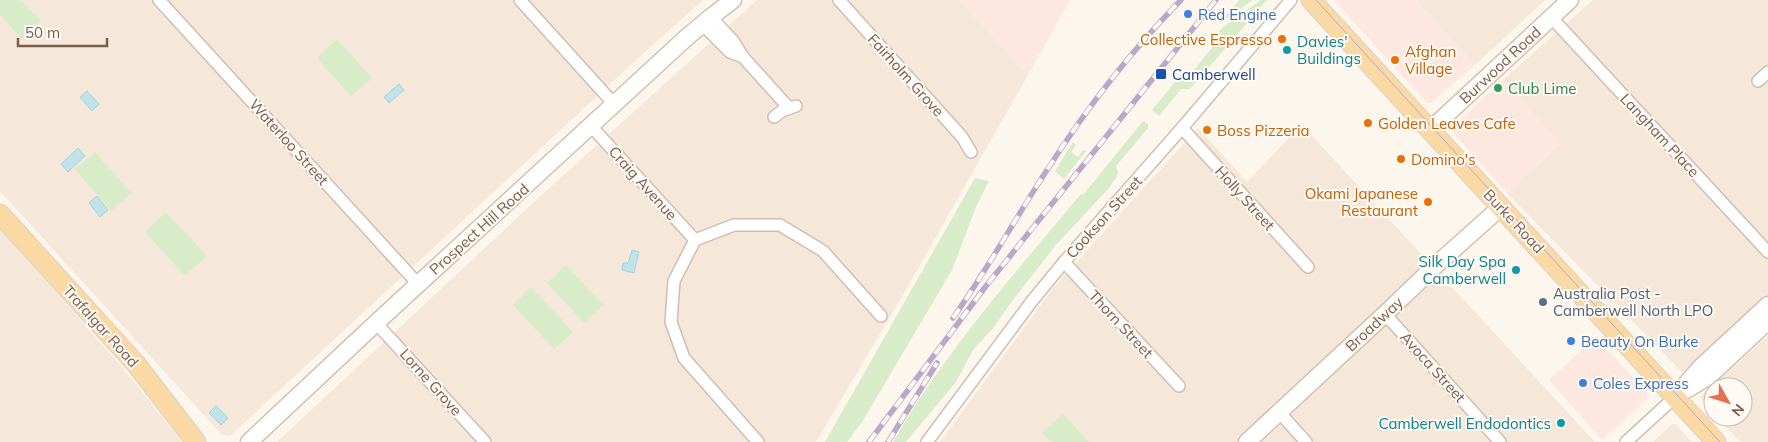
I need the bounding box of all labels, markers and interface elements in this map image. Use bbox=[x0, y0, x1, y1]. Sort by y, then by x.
place label: Red Engine bbox=[1198, 5, 1276, 24]
marker: Red Engine bbox=[1182, 8, 1194, 20]
scale bar bbox=[18, 15, 106, 47]
street label: Burwood Road bbox=[1455, 22, 1545, 108]
text: 50 m bbox=[25, 23, 60, 42]
street label: Fairholm Grove bbox=[864, 30, 948, 120]
place label: Collective Espresso bbox=[1140, 30, 1272, 49]
place label: Davies' Buildings bbox=[1297, 32, 1361, 68]
marker: Collective Espresso bbox=[1276, 33, 1288, 45]
place label: Afghan Village bbox=[1405, 42, 1456, 78]
marker: Davies' Buildings bbox=[1281, 44, 1293, 56]
marker: Afghan Village bbox=[1389, 54, 1401, 66]
place label: Camberwell bbox=[1172, 65, 1255, 84]
marker: Camberwell bbox=[1154, 67, 1168, 81]
place label: Club Lime bbox=[1508, 79, 1576, 98]
marker: Club Lime bbox=[1492, 82, 1504, 94]
street label: Langham Place bbox=[1616, 89, 1704, 181]
street label: Waterloo Street bbox=[245, 95, 333, 189]
place label: Golden Leaves Cafe bbox=[1378, 114, 1516, 133]
marker: Golden Leaves Cafe bbox=[1362, 117, 1374, 129]
place label: Boss Pizzeria bbox=[1217, 121, 1310, 140]
marker: Boss Pizzeria bbox=[1201, 124, 1213, 136]
street label: Craig Avenue bbox=[605, 142, 681, 224]
place label: Domino's bbox=[1411, 150, 1476, 169]
marker: Domino's bbox=[1395, 153, 1407, 165]
street label: Holly Street bbox=[1211, 162, 1279, 234]
street label: Cookson Street bbox=[1062, 172, 1146, 262]
street label: Prospect Hill Road bbox=[425, 179, 533, 279]
place label: Okami Japanese Restaurant bbox=[1305, 184, 1418, 220]
street label: Burke Road bbox=[1480, 185, 1548, 257]
marker: Okami Japanese Restaurant bbox=[1422, 196, 1434, 208]
place label: Silk Day Spa Camberwell bbox=[1419, 252, 1506, 288]
marker: Silk Day Spa Camberwell bbox=[1510, 264, 1522, 276]
street label: Trafalgar Road bbox=[59, 281, 143, 371]
place label: Australia Post - Camberwell North LPO bbox=[1553, 284, 1713, 320]
street label: Thorn Street bbox=[1085, 286, 1157, 362]
street label: Broadway bbox=[1341, 293, 1407, 355]
marker: Australia Post - Camberwell North LPO bbox=[1537, 296, 1549, 308]
street label: Avoca Street bbox=[1396, 328, 1470, 406]
place label: Beauty On Burke bbox=[1581, 332, 1699, 351]
marker: Beauty On Burke bbox=[1565, 335, 1577, 347]
street label: Lorne Grove bbox=[396, 345, 466, 419]
place label: Coles Express bbox=[1593, 374, 1689, 393]
marker: Coles Express bbox=[1577, 377, 1589, 389]
north arrow bbox=[1703, 377, 1753, 427]
text: N bbox=[1728, 400, 1748, 420]
place label: Camberwell Endodontics bbox=[1378, 414, 1551, 433]
marker: Camberwell Endodontics bbox=[1555, 417, 1567, 429]

